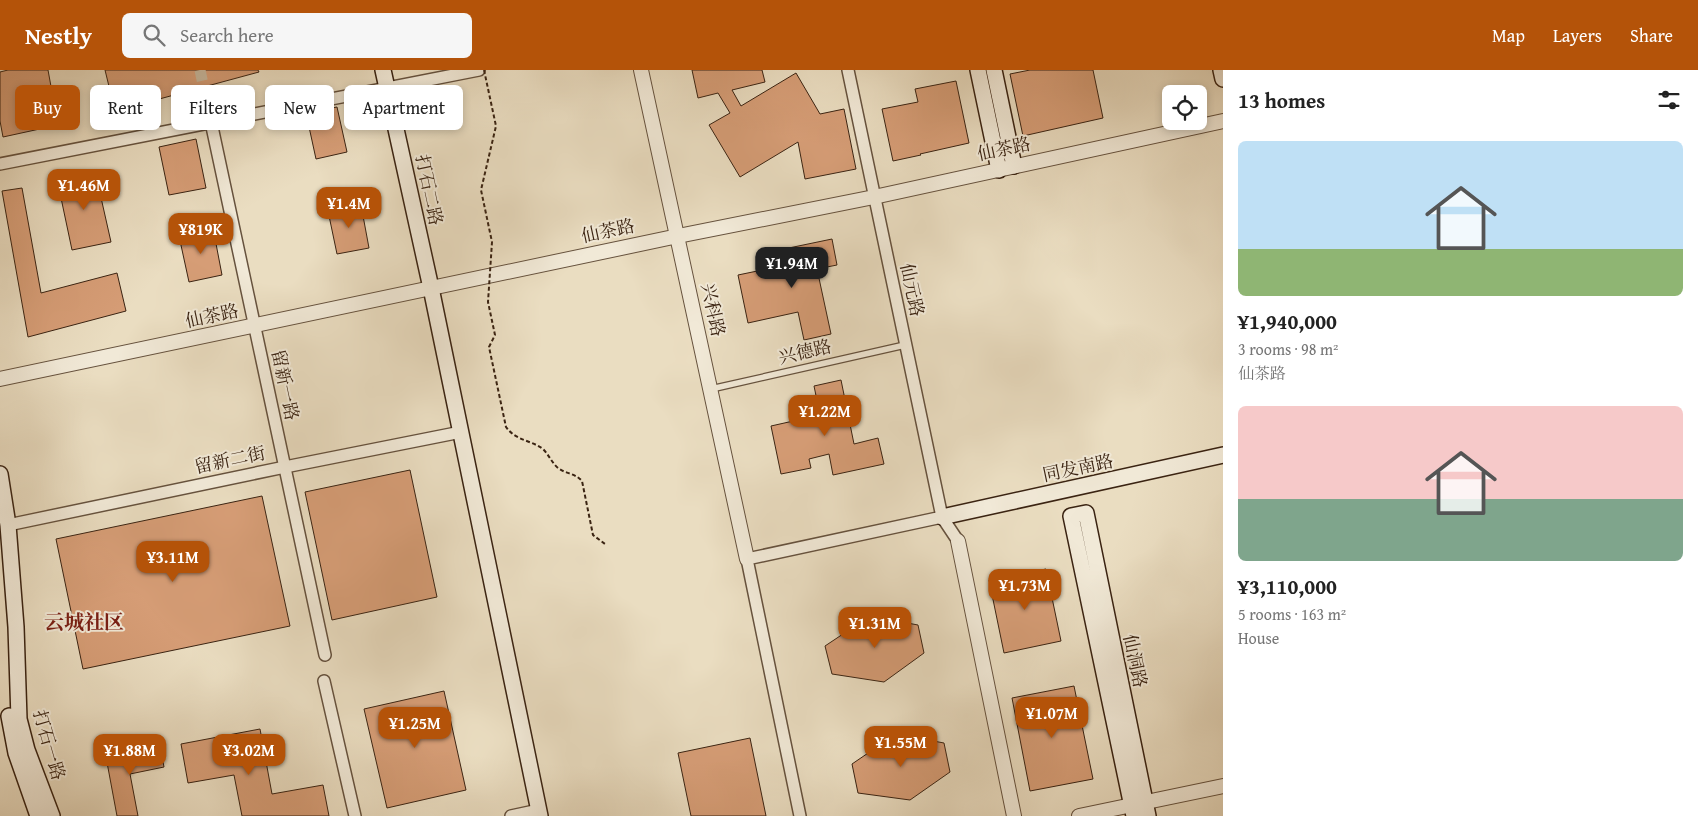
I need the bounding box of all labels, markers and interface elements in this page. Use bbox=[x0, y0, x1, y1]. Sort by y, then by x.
search box bbox=[122, 13, 472, 58]
text: Nestly bbox=[25, 18, 92, 53]
icon: search bbox=[140, 21, 168, 49]
text: Search here bbox=[180, 21, 274, 49]
text: Map bbox=[1492, 22, 1525, 49]
text: Layers bbox=[1553, 22, 1602, 49]
text: Share bbox=[1630, 22, 1673, 49]
chip: Buy bbox=[15, 85, 80, 130]
chip: Rent bbox=[90, 85, 161, 130]
chip: Filters bbox=[171, 85, 255, 130]
chip: New bbox=[265, 85, 334, 130]
chip: Apartment bbox=[344, 85, 463, 130]
map controls bbox=[1162, 85, 1207, 130]
button: locate bbox=[1162, 85, 1207, 130]
text: 13 homes bbox=[1238, 85, 1325, 116]
icon: filters bbox=[1655, 86, 1683, 114]
street label: 仙茶路 bbox=[975, 130, 1033, 167]
street label: 打石二路 bbox=[409, 152, 450, 228]
pin: ¥1.46M bbox=[43, 168, 125, 211]
text: ¥1.46M bbox=[58, 173, 110, 197]
icon: home bbox=[1416, 173, 1506, 263]
pin: ¥1.4M bbox=[314, 186, 384, 229]
text: ¥1.4M bbox=[327, 191, 371, 215]
pin: ¥819K bbox=[166, 212, 236, 255]
street label: 仙茶路 bbox=[579, 212, 637, 249]
text: ¥819K bbox=[179, 217, 223, 241]
pin: ¥1.94M bbox=[751, 246, 833, 289]
text: ¥1.94M bbox=[766, 251, 818, 275]
street label: 仙元路 bbox=[894, 261, 931, 319]
street label: 兴科路 bbox=[695, 281, 732, 339]
street label: 仙茶路 bbox=[183, 297, 241, 334]
text: ¥1,940,000 bbox=[1238, 306, 1337, 337]
street label: 兴德路 bbox=[776, 332, 834, 371]
text: 3 rooms · 98 m² bbox=[1238, 337, 1338, 361]
street label: 留新一路 bbox=[265, 347, 306, 423]
text: 仙茶路 bbox=[1238, 361, 1286, 385]
pin: ¥1.22M bbox=[784, 394, 866, 437]
text: ¥1.22M bbox=[799, 399, 851, 423]
icon: home bbox=[1416, 438, 1506, 528]
street label: 留新二街 bbox=[192, 439, 268, 480]
street label: 同发南路 bbox=[1040, 447, 1116, 488]
pin: ¥3.11M bbox=[132, 540, 214, 583]
text: ¥3.11M bbox=[147, 545, 199, 569]
pin: ¥1.73M bbox=[984, 568, 1066, 611]
text: ¥3,110,000 bbox=[1238, 571, 1337, 602]
text: ¥1.73M bbox=[999, 573, 1051, 597]
text: 5 rooms · 163 m² bbox=[1238, 602, 1346, 626]
pin: ¥1.31M bbox=[834, 606, 916, 649]
district label: 云城社区 bbox=[44, 607, 124, 636]
text: ¥1.31M bbox=[849, 611, 901, 635]
text: House bbox=[1238, 626, 1279, 650]
street label: 仙洞路 bbox=[1117, 632, 1154, 690]
pin: ¥1.07M bbox=[1011, 696, 1093, 739]
text: ¥1.07M bbox=[1026, 701, 1078, 725]
pin: ¥1.25M bbox=[374, 706, 456, 749]
street label: 打石一路 bbox=[27, 707, 72, 783]
text: ¥1.25M bbox=[389, 711, 441, 735]
pin: ¥1.55M bbox=[860, 726, 942, 768]
text: ¥1.55M bbox=[875, 730, 927, 754]
pin: ¥1.88M bbox=[89, 734, 171, 776]
pin: ¥3.02M bbox=[208, 734, 290, 776]
text: ¥1.88M bbox=[104, 738, 156, 762]
text: ¥3.02M bbox=[223, 738, 275, 762]

